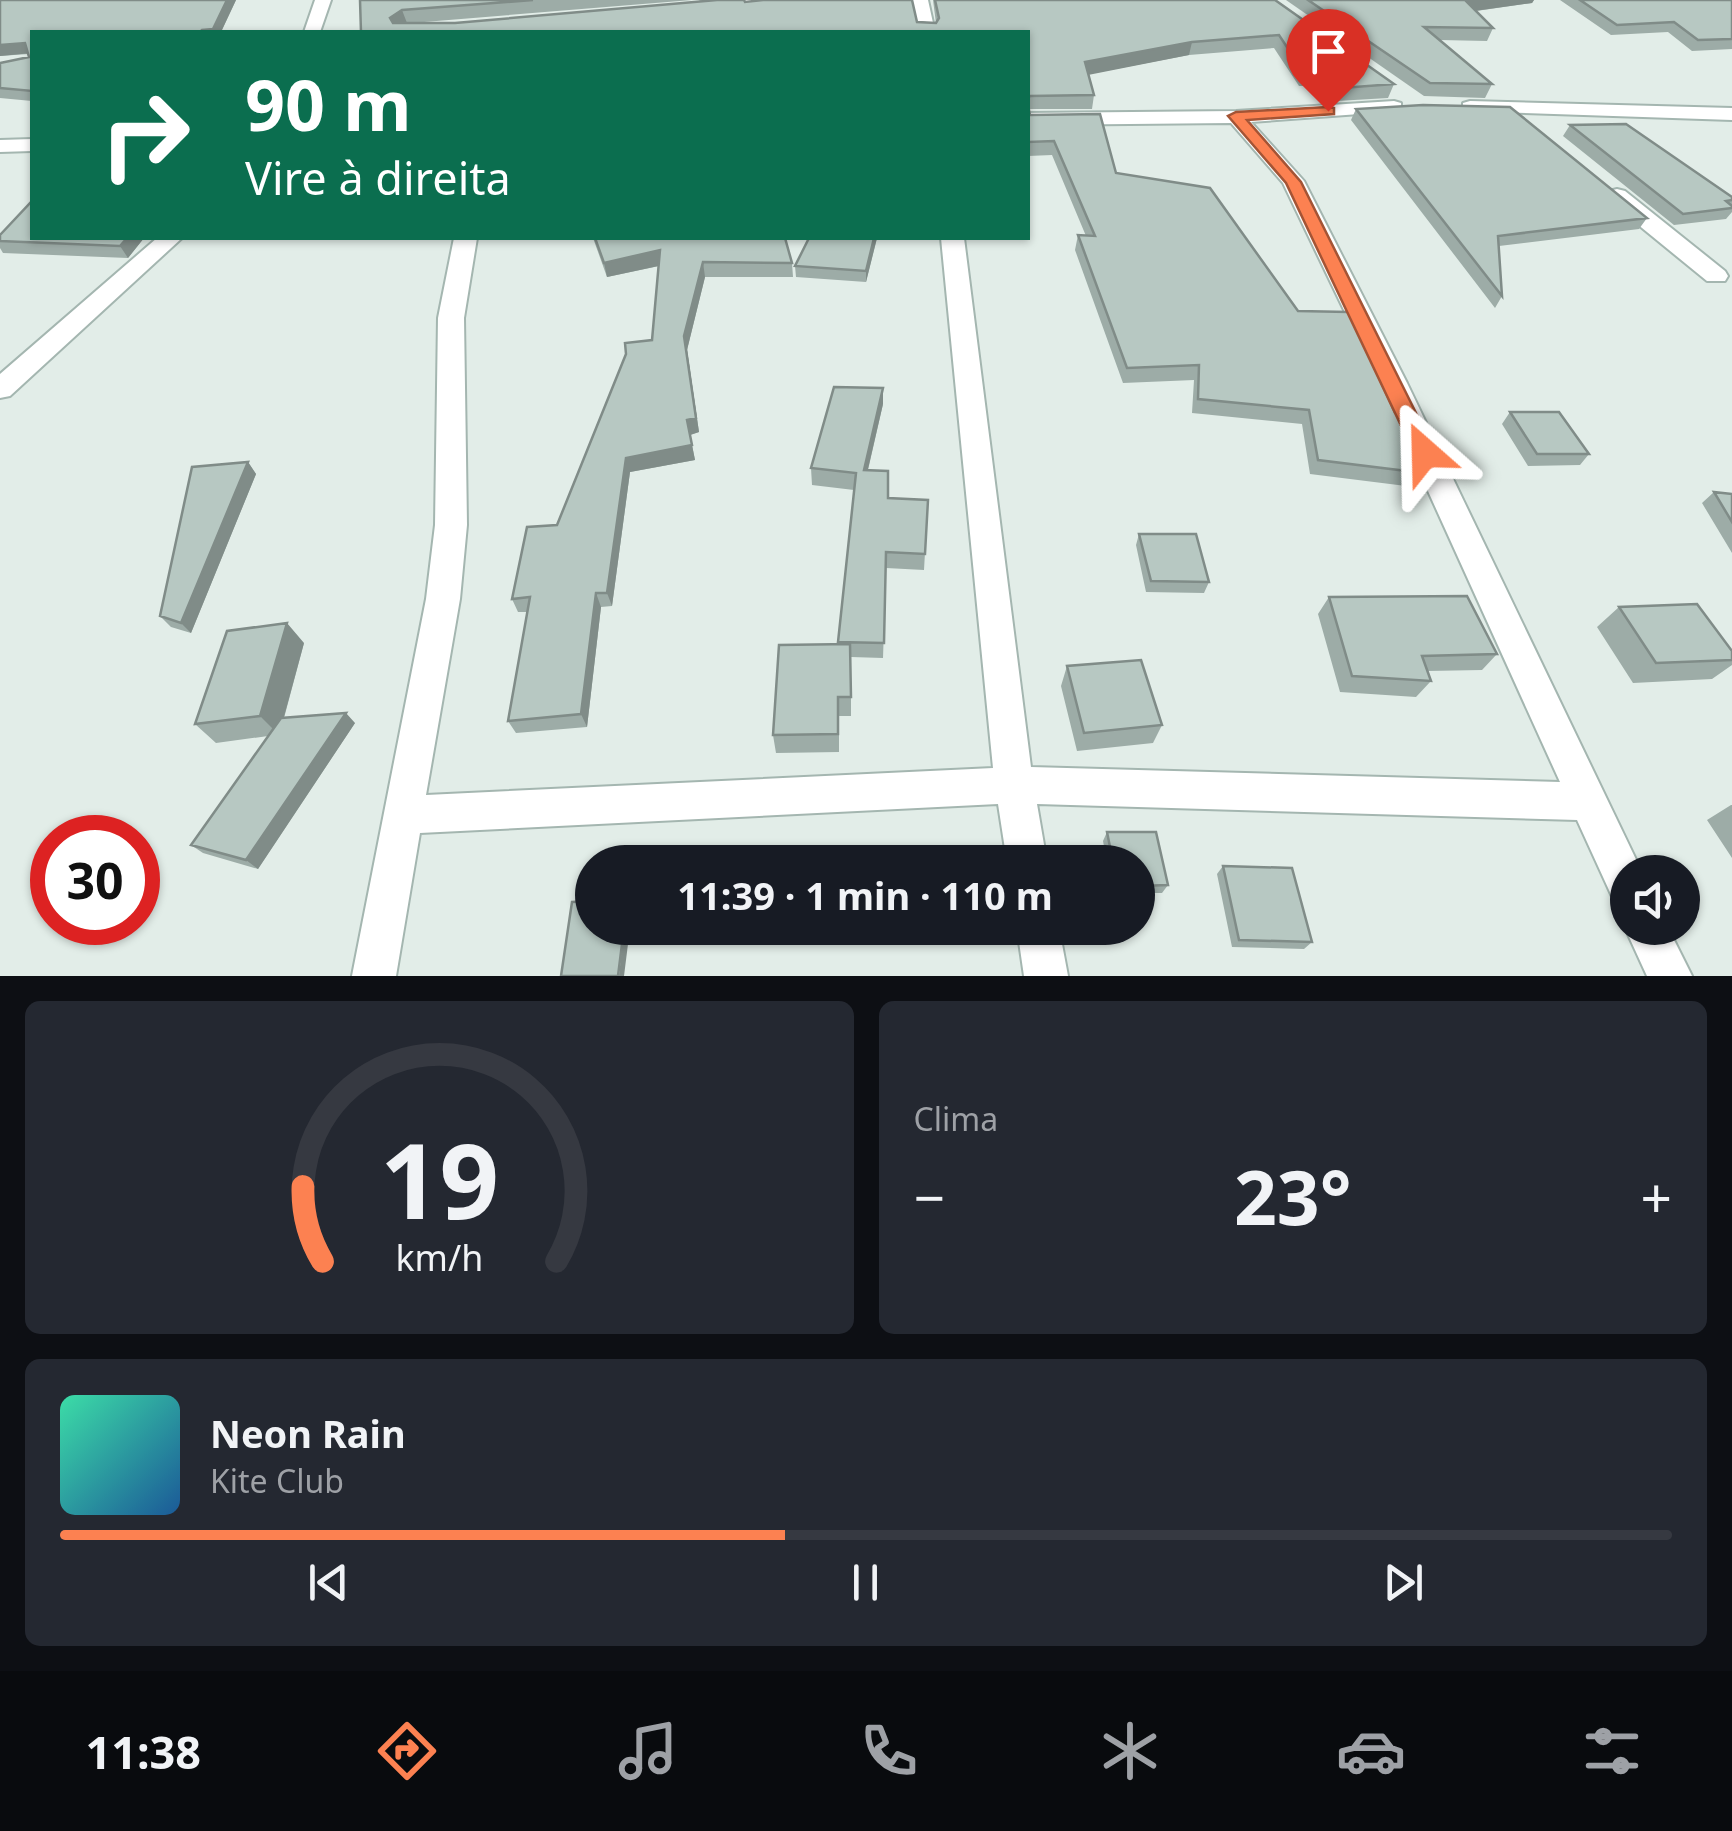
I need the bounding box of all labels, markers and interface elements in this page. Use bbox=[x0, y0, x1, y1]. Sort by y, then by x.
pin bbox=[1286, 9, 1371, 112]
icon: arrive bbox=[1301, 24, 1356, 79]
text: 90 m bbox=[245, 56, 412, 152]
icon: right bbox=[80, 70, 210, 200]
text: Vire à direita bbox=[245, 147, 511, 208]
position arrow bbox=[1373, 401, 1477, 505]
speed limit sign: 30 bbox=[30, 815, 160, 945]
map controls bbox=[1610, 855, 1700, 945]
button: sound bbox=[1610, 855, 1700, 945]
text: 11:39 · 1 min · 110 m bbox=[677, 869, 1053, 921]
text: Clima bbox=[914, 1097, 998, 1140]
text: 19 bbox=[380, 1108, 499, 1249]
text: 23° bbox=[1234, 1145, 1352, 1247]
text: − bbox=[914, 1159, 945, 1234]
text: + bbox=[1641, 1159, 1672, 1234]
text: km/h bbox=[395, 1233, 483, 1281]
text: Neon Rain bbox=[210, 1407, 406, 1459]
text: Kite Club bbox=[210, 1459, 344, 1502]
icon: previous bbox=[301, 1555, 356, 1610]
icon: pause bbox=[838, 1555, 893, 1610]
icon: next bbox=[1376, 1555, 1431, 1610]
icon: directions bbox=[372, 1716, 442, 1786]
icon: music bbox=[613, 1716, 683, 1786]
icon: phone bbox=[854, 1716, 924, 1786]
icon: climate bbox=[1095, 1716, 1165, 1786]
icon: car bbox=[1336, 1716, 1406, 1786]
icon: filters bbox=[1577, 1716, 1647, 1786]
text: 11:38 bbox=[85, 1721, 201, 1782]

